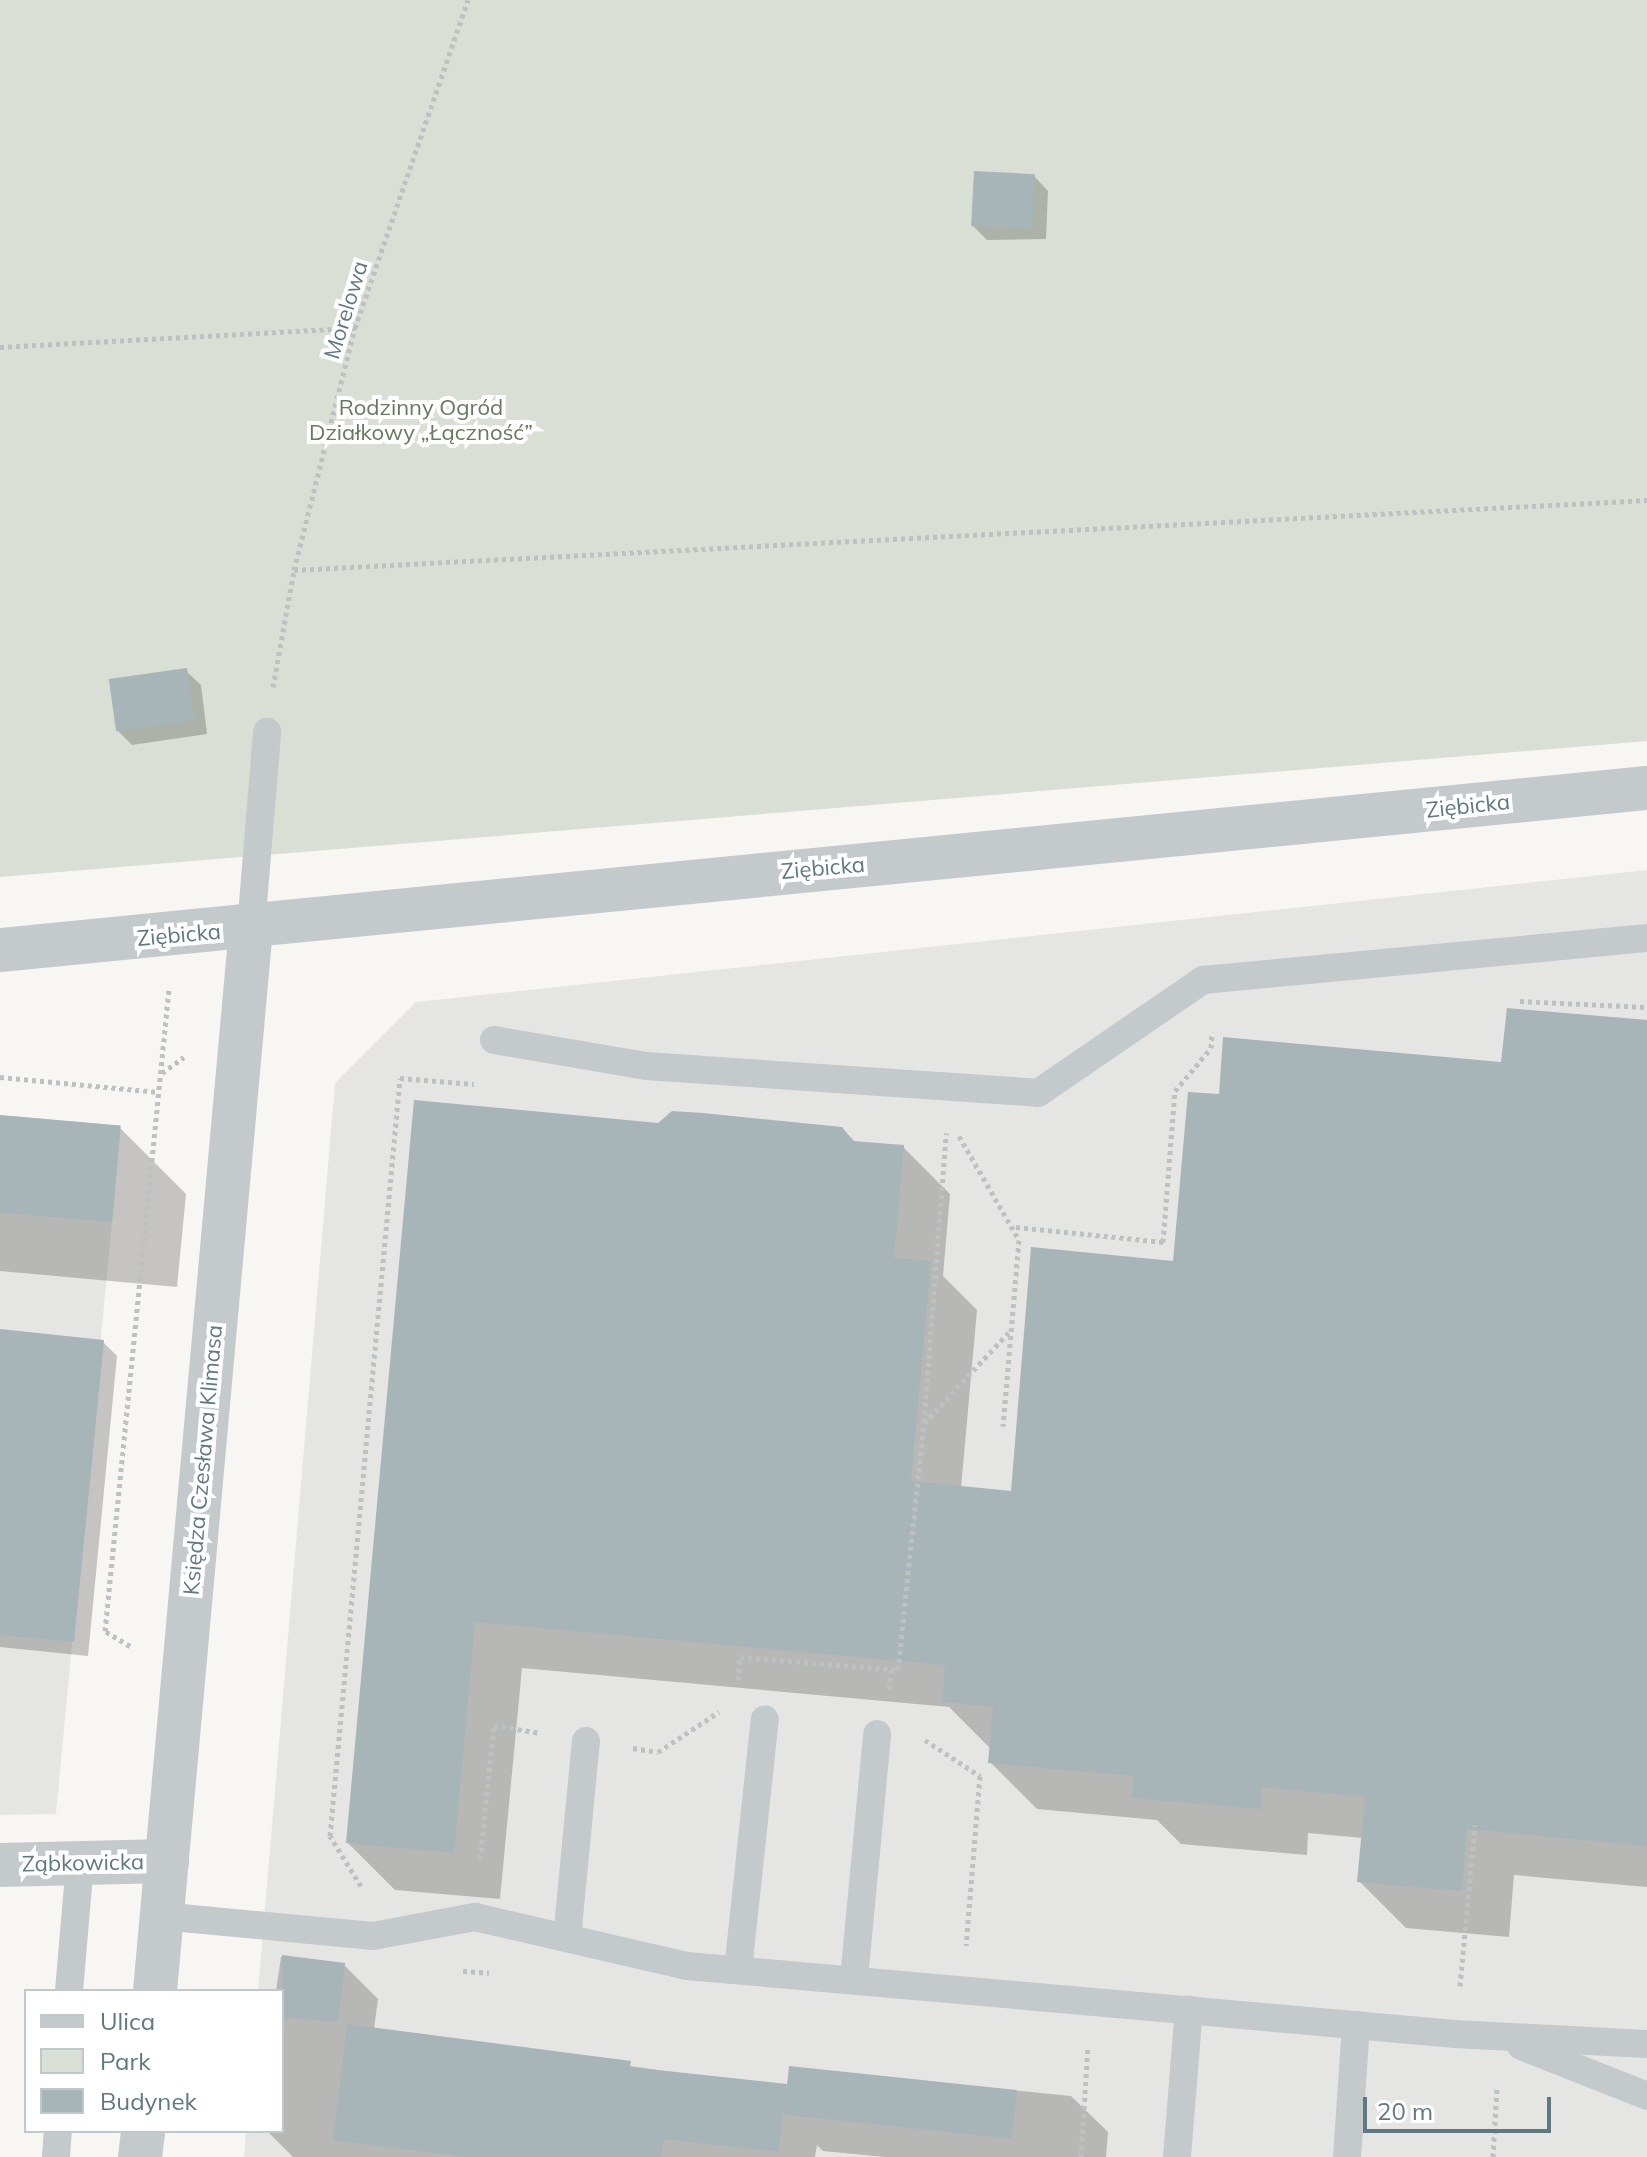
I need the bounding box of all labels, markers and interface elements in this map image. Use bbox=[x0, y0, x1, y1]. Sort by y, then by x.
street label: Morelowa bbox=[319, 258, 373, 362]
park label: Rodzinny Ogród Działkowy „Łączność” bbox=[309, 394, 533, 446]
street label: Ziębicka bbox=[1425, 788, 1511, 824]
street label: Ziębicka bbox=[780, 851, 866, 885]
street label: Ziębicka bbox=[136, 918, 222, 952]
street label: Księdza Czesława Klimasa bbox=[178, 1324, 228, 1596]
street label: Ząbkowicka bbox=[22, 1849, 144, 1877]
legend bbox=[24, 1989, 284, 2133]
text: Ulica bbox=[100, 2006, 155, 2036]
text: Park bbox=[100, 2046, 151, 2076]
scale bar bbox=[1367, 2081, 1555, 2131]
text: Budynek bbox=[100, 2086, 197, 2116]
text: 20 m bbox=[1377, 2096, 1433, 2126]

